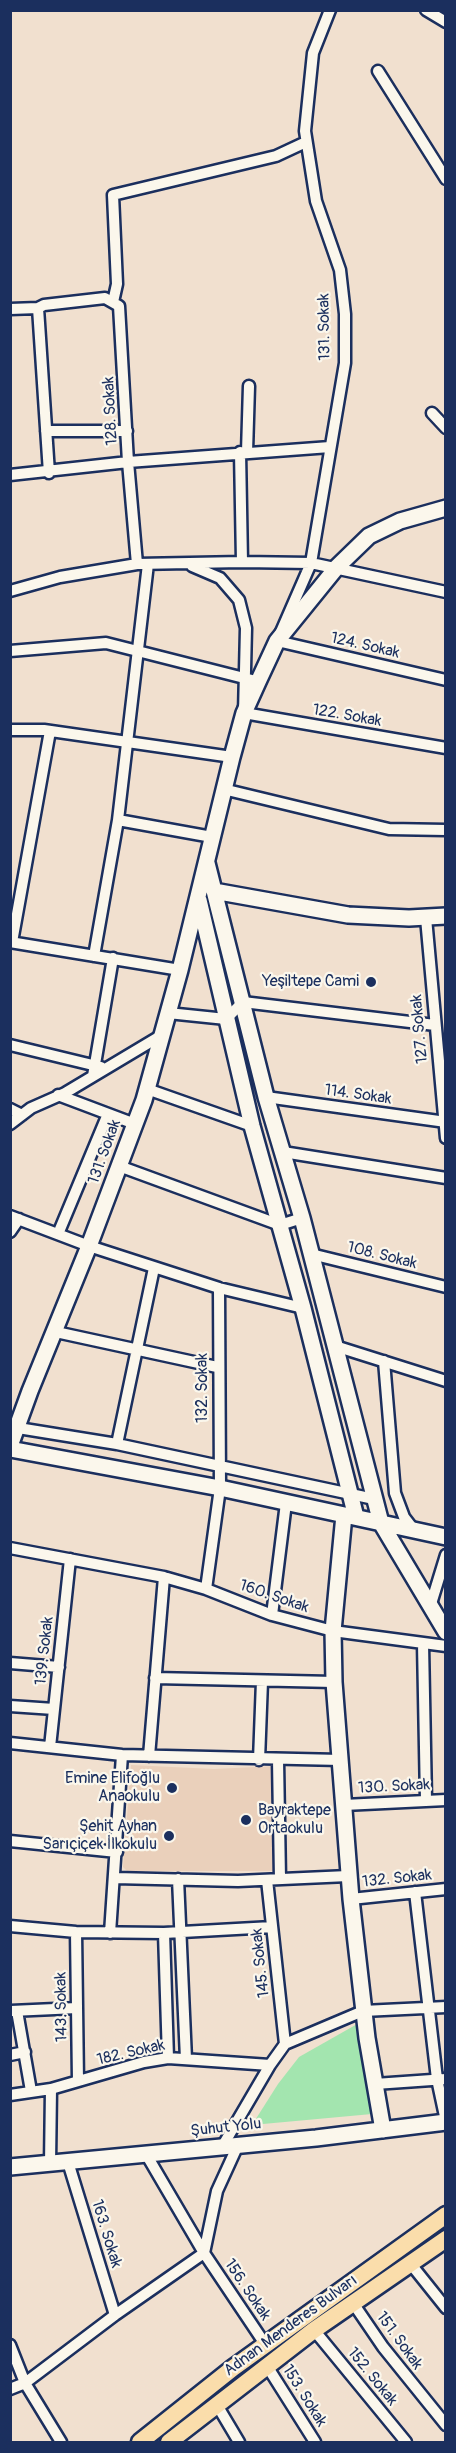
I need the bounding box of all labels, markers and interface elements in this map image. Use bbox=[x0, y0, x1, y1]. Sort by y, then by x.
street label: 131. Sokak bbox=[315, 293, 335, 361]
street label: 128. Sokak bbox=[100, 376, 122, 446]
street label: 124. Sokak bbox=[329, 629, 401, 663]
street label: 122. Sokak bbox=[311, 700, 383, 732]
place label: Yeşiltepe Cami bbox=[262, 972, 359, 992]
marker: Yeşiltepe Cami bbox=[364, 975, 378, 989]
street label: 127. Sokak bbox=[407, 994, 433, 1064]
street label: 114. Sokak bbox=[323, 1081, 393, 1109]
street label: 131. Sokak bbox=[85, 1117, 125, 1187]
street label: 108. Sokak bbox=[345, 1238, 419, 1274]
street label: 132. Sokak bbox=[193, 1353, 213, 1423]
street label: 160. Sokak bbox=[237, 1576, 311, 1618]
street label: 139. Sokak bbox=[32, 1616, 58, 1686]
place label: Emine Elifoğlu Anaokulu bbox=[65, 1769, 160, 1807]
street label: 130. Sokak bbox=[358, 1776, 430, 1798]
marker: Emine Elifoğlu Anaokulu bbox=[165, 1781, 179, 1795]
place label: Bayraktepe Ortaokulu bbox=[258, 1801, 331, 1839]
marker: Bayraktepe Ortaokulu bbox=[239, 1813, 253, 1827]
place label: Şehit Ayhan Sarıçiçek İlkokulu bbox=[43, 1817, 157, 1855]
marker: Şehit Ayhan Sarıçiçek İlkokulu bbox=[162, 1829, 176, 1843]
street label: 132. Sokak bbox=[361, 1866, 433, 1892]
street label: 145. Sokak bbox=[248, 1927, 274, 1999]
street label: 143. Sokak bbox=[52, 1972, 72, 2042]
street label: 182. Sokak bbox=[95, 2036, 167, 2070]
street label: Şuhut Yolu bbox=[190, 2115, 262, 2141]
street label: 163. Sokak bbox=[87, 2198, 125, 2270]
street label: 156. Sokak bbox=[219, 2256, 275, 2324]
street label: Adnan Menderes Bulvarı bbox=[221, 2271, 361, 2381]
street label: 151. Sokak bbox=[372, 2308, 426, 2374]
street label: 152. Sokak bbox=[343, 2344, 401, 2410]
street label: 153. Sokak bbox=[277, 2361, 331, 2431]

